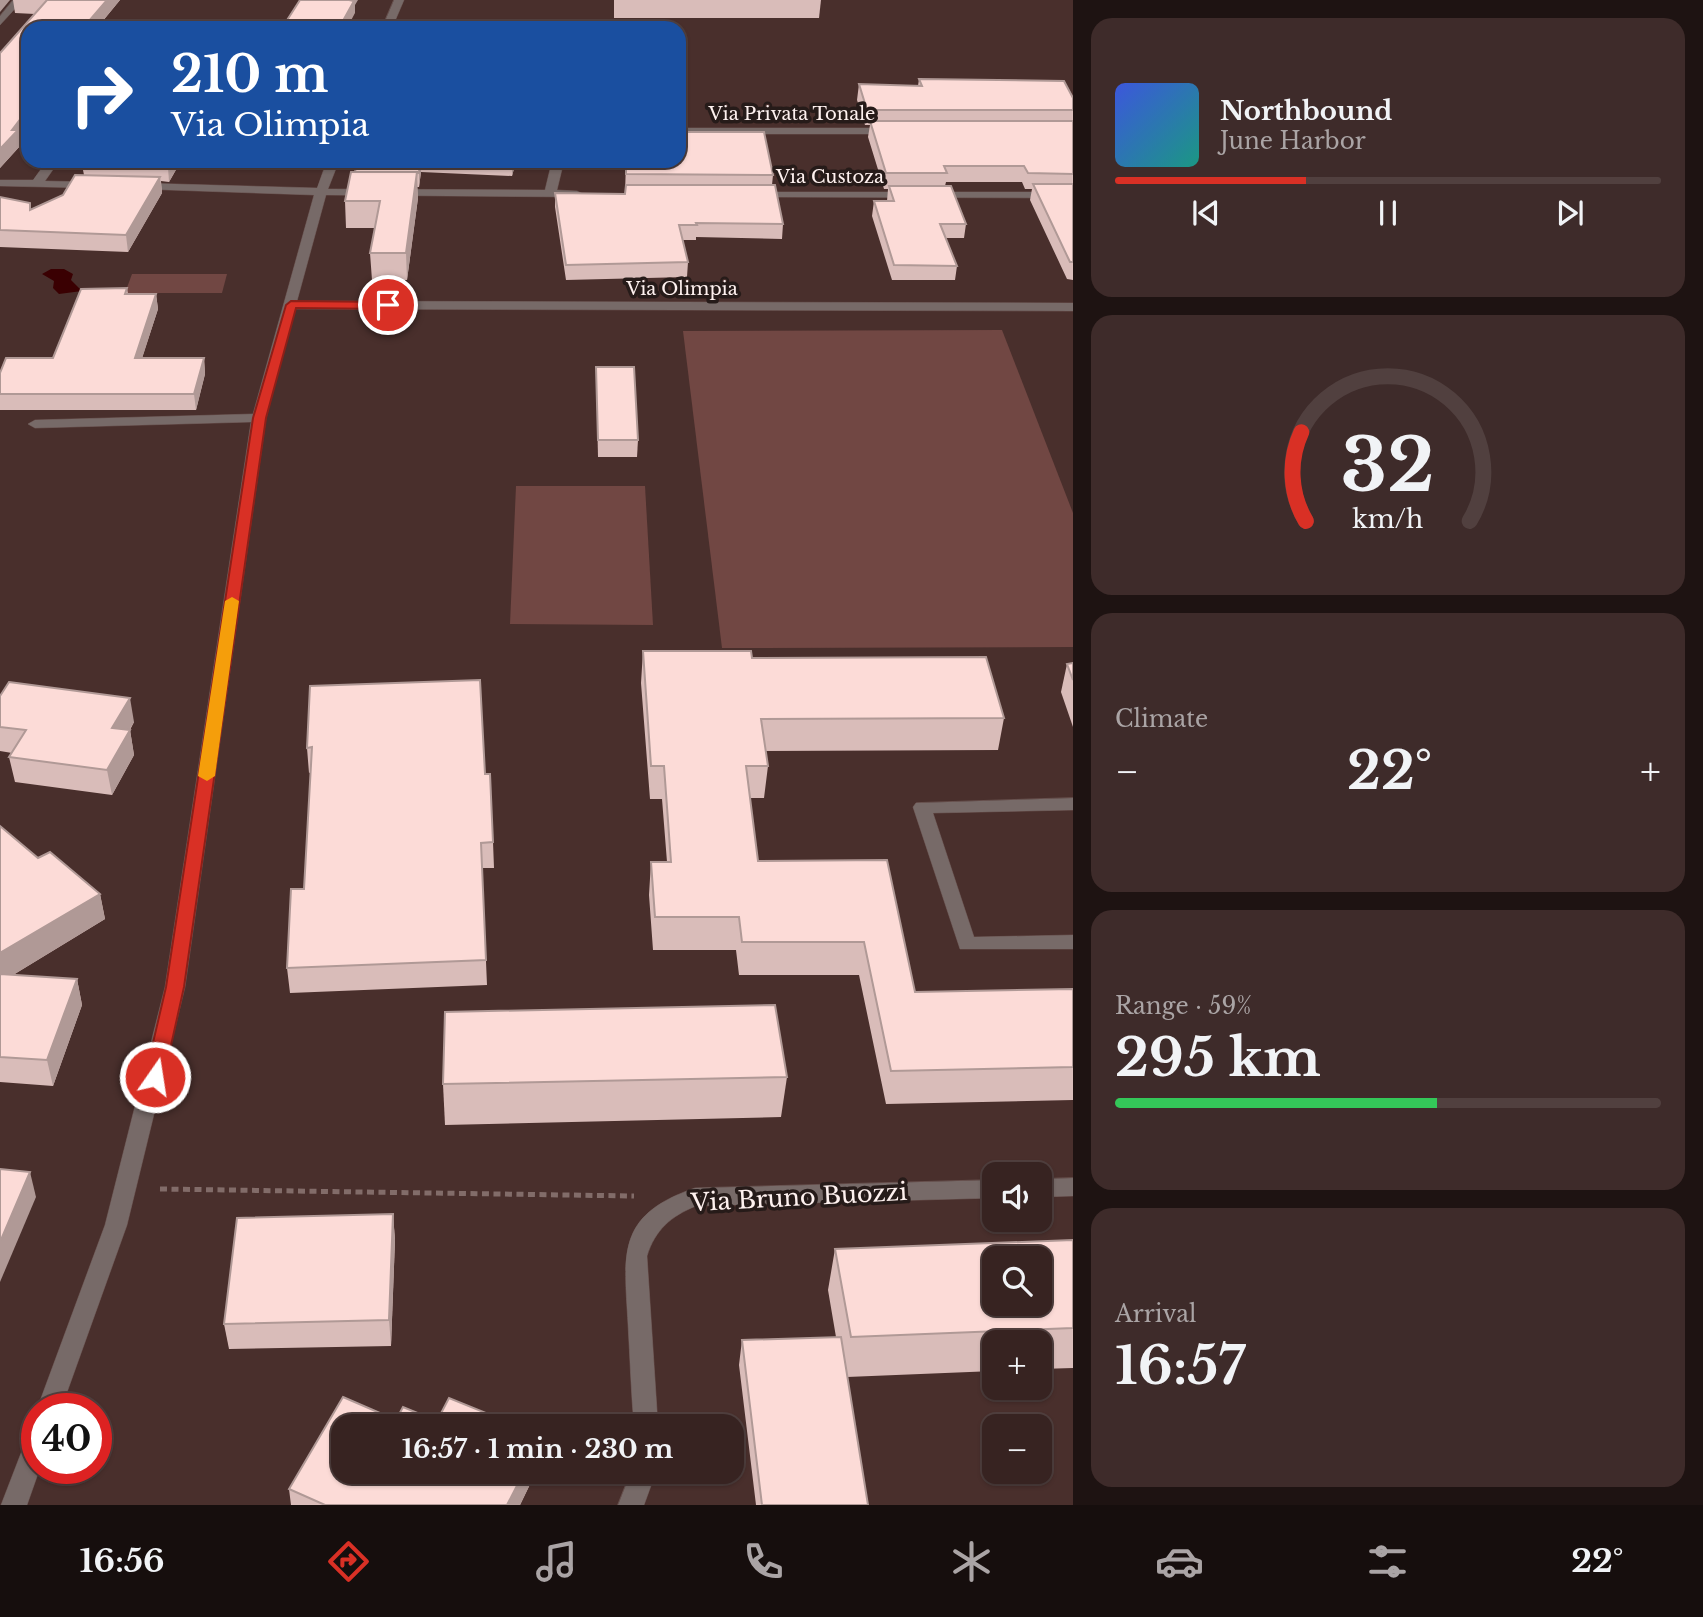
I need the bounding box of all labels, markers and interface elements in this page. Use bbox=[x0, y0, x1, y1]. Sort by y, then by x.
text: 210 m bbox=[171, 44, 329, 105]
icon: right bbox=[56, 49, 147, 140]
text: Northbound bbox=[1220, 95, 1392, 127]
street label: Via Privata Tonale bbox=[708, 103, 875, 125]
text: Via Olimpia bbox=[171, 105, 369, 145]
text: June Harbor bbox=[1220, 127, 1366, 155]
street label: Via Custoza bbox=[775, 166, 884, 188]
icon: previous bbox=[1187, 194, 1225, 232]
icon: pause bbox=[1369, 194, 1407, 232]
icon: next bbox=[1551, 194, 1589, 232]
pin bbox=[358, 275, 418, 335]
street label: Via Olimpia bbox=[625, 278, 738, 300]
icon: arrive bbox=[369, 286, 407, 324]
text: 32 bbox=[1341, 421, 1435, 512]
text: km/h bbox=[1353, 504, 1423, 535]
text: Climate bbox=[1115, 705, 1208, 733]
text: 22° bbox=[1347, 739, 1432, 803]
text: − bbox=[1115, 748, 1139, 795]
text: + bbox=[1640, 748, 1661, 795]
text: Range · 59% bbox=[1115, 992, 1252, 1020]
text: 295 km bbox=[1115, 1026, 1321, 1090]
position arrow bbox=[118, 1040, 192, 1114]
map controls bbox=[982, 1162, 1052, 1484]
button: sound bbox=[982, 1162, 1052, 1232]
street label: Via Bruno Buozzi bbox=[689, 1177, 908, 1217]
button: search bbox=[982, 1246, 1052, 1316]
text: Arrival bbox=[1115, 1300, 1196, 1328]
button: + bbox=[982, 1330, 1052, 1400]
text: 16:57 bbox=[1115, 1334, 1245, 1398]
speed limit sign: 40 bbox=[21, 1393, 112, 1484]
button: − bbox=[982, 1414, 1052, 1484]
text: 16:57 · 1 min · 230 m bbox=[402, 1433, 673, 1465]
icon: directions bbox=[324, 1537, 373, 1586]
icon: music bbox=[532, 1537, 581, 1586]
icon: phone bbox=[739, 1537, 788, 1586]
icon: climate bbox=[947, 1537, 996, 1586]
icon: car bbox=[1155, 1537, 1204, 1586]
icon: filters bbox=[1363, 1537, 1412, 1586]
text: 16:56 bbox=[79, 1541, 165, 1581]
text: 22° bbox=[1571, 1541, 1623, 1581]

